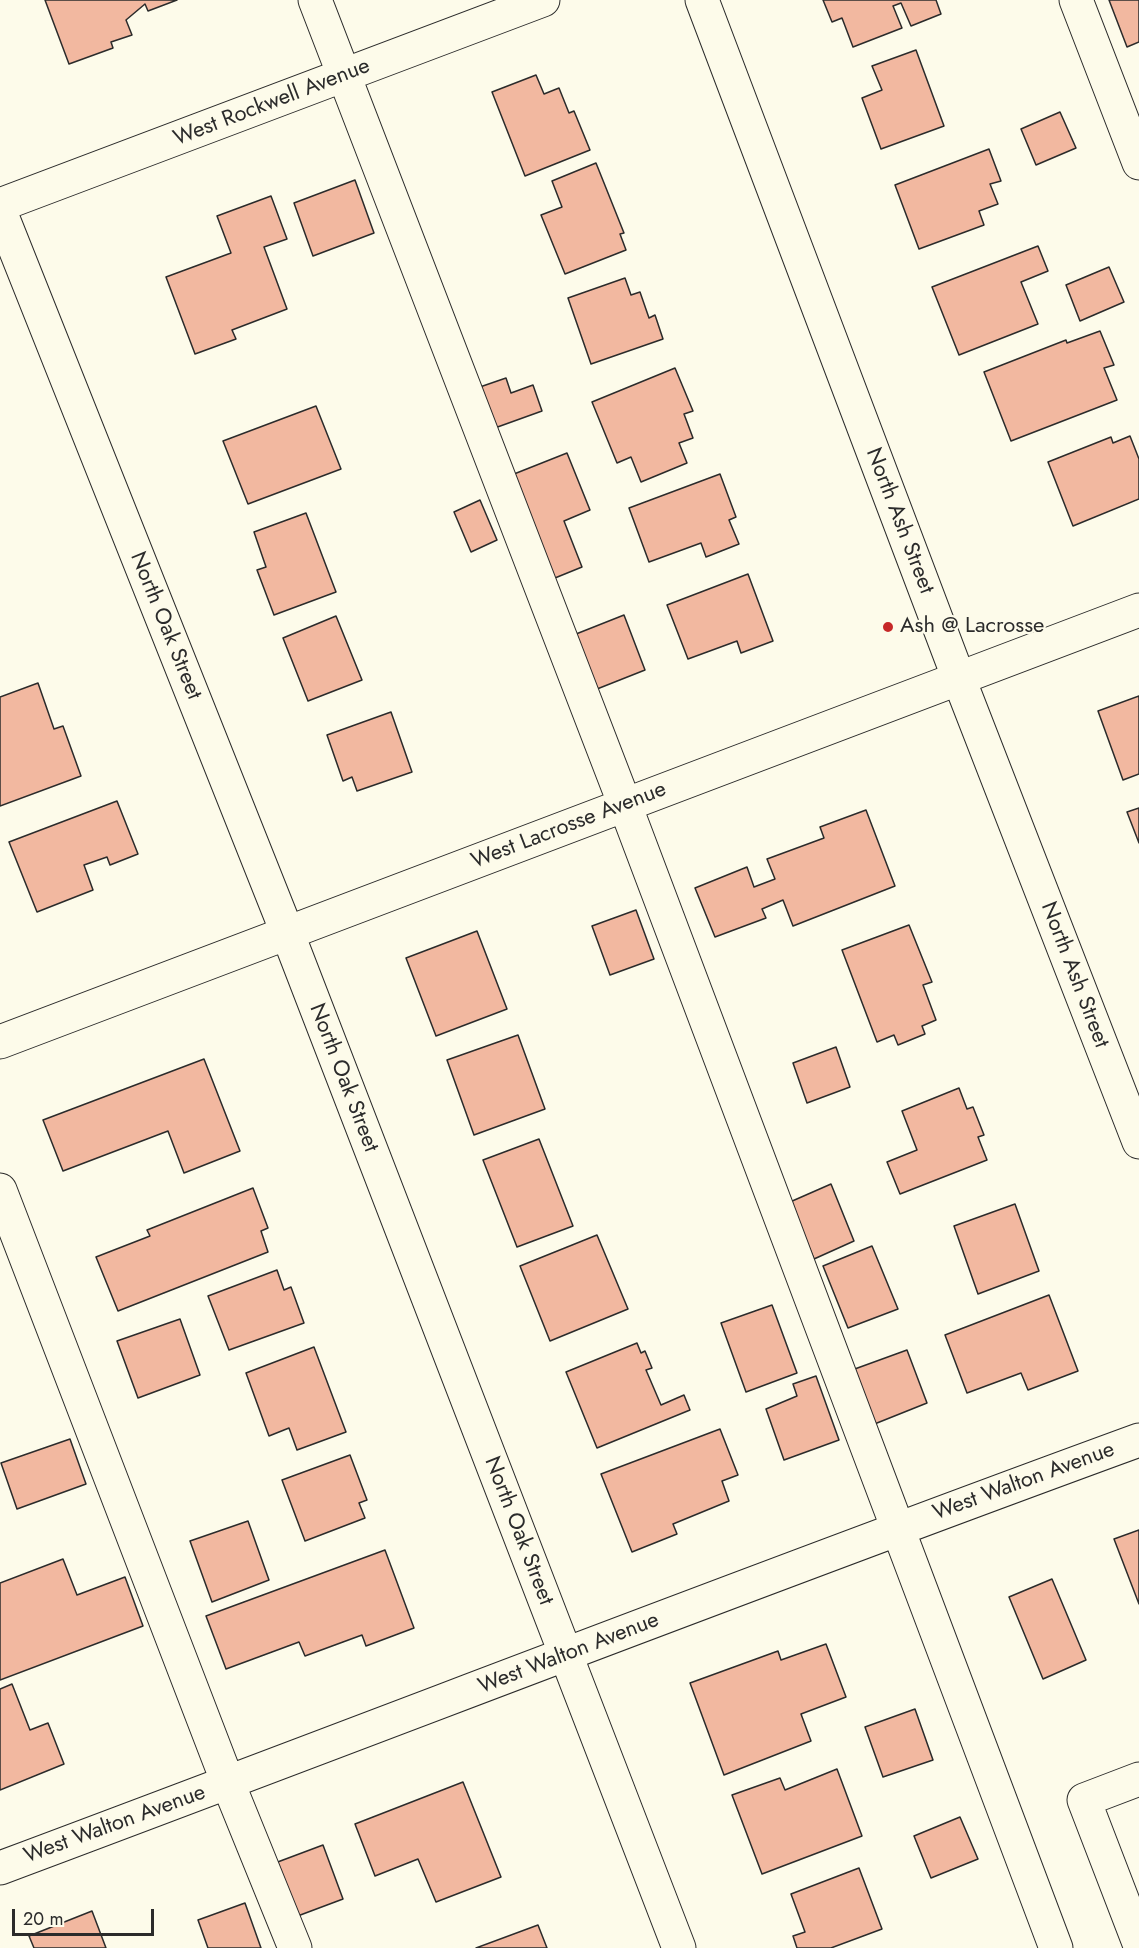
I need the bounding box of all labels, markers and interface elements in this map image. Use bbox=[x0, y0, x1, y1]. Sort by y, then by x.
street label: West Rockwell Avenue bbox=[170, 53, 374, 153]
street label: North Ash Street bbox=[859, 444, 939, 598]
street label: North Oak Street bbox=[123, 548, 207, 704]
place label: Ash @ Lacrosse bbox=[900, 614, 1044, 640]
marker: Ash @ Lacrosse bbox=[881, 620, 895, 634]
street label: West Lacrosse Avenue bbox=[468, 777, 670, 875]
street label: North Ash Street bbox=[1034, 898, 1114, 1052]
street label: North Oak Street bbox=[303, 1000, 383, 1156]
street label: West Walton Avenue bbox=[930, 1437, 1118, 1527]
street label: North Oak Street bbox=[478, 1453, 558, 1609]
street label: West Walton Avenue bbox=[475, 1607, 663, 1701]
street label: West Walton Avenue bbox=[21, 1780, 209, 1870]
scale bar bbox=[15, 1897, 158, 1935]
text: 20 m bbox=[23, 1906, 63, 1932]

